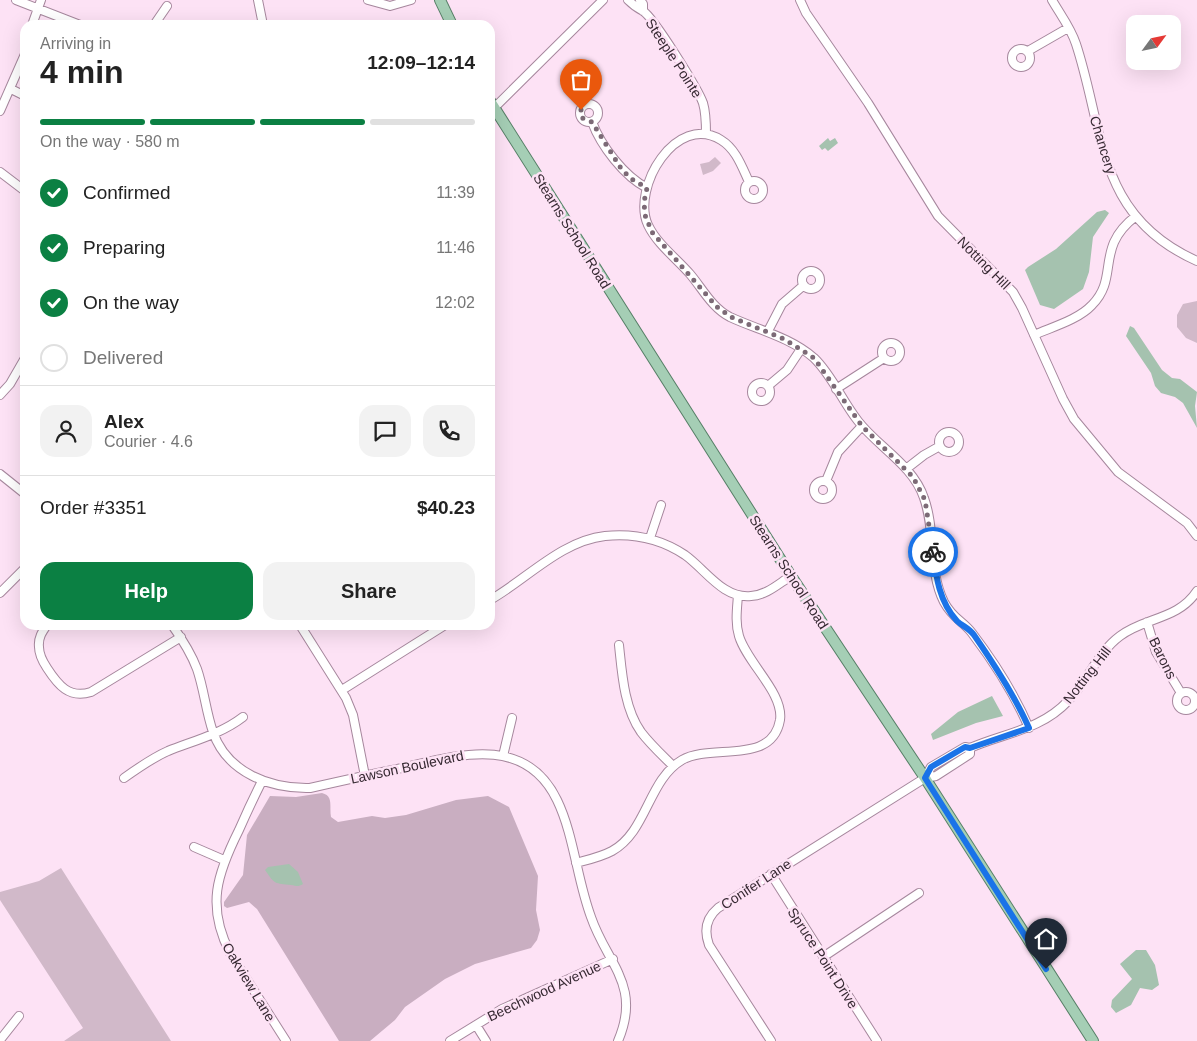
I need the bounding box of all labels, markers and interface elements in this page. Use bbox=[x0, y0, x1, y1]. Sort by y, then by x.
street label: Steeple Pointe bbox=[642, 15, 706, 101]
north arrow bbox=[1126, 15, 1181, 70]
map controls bbox=[1126, 15, 1181, 70]
text: Arriving in bbox=[40, 35, 111, 52]
text: 12:09–12:14 bbox=[367, 52, 475, 73]
text: 4 min bbox=[40, 54, 124, 90]
pin bbox=[560, 59, 602, 110]
icon: bag bbox=[567, 66, 595, 94]
street label: Chancery bbox=[1087, 114, 1119, 176]
text: On the way · 580 m bbox=[40, 133, 180, 150]
street label: Stearns School Road bbox=[530, 171, 614, 291]
icon: check bbox=[40, 179, 68, 207]
text: Confirmed bbox=[83, 182, 171, 203]
text: 11:39 bbox=[436, 184, 475, 201]
street label: Notting Hill bbox=[954, 233, 1014, 293]
icon: check bbox=[40, 234, 68, 262]
text: Preparing bbox=[83, 237, 165, 258]
text: 11:46 bbox=[436, 239, 475, 256]
icon: check bbox=[40, 289, 68, 317]
text: On the way bbox=[83, 292, 179, 313]
text: 12:02 bbox=[435, 294, 475, 311]
text: Delivered bbox=[83, 347, 163, 368]
button: person bbox=[40, 405, 92, 457]
button: chat bbox=[359, 405, 411, 457]
button: phone bbox=[423, 405, 475, 457]
text: Alex bbox=[104, 411, 144, 432]
text: Courier · 4.6 bbox=[104, 433, 193, 450]
text: Order #3351 bbox=[40, 497, 147, 518]
text: $40.23 bbox=[417, 497, 475, 518]
street label: Stearns School Road bbox=[746, 512, 832, 632]
courier bbox=[908, 527, 958, 577]
icon: bike bbox=[919, 538, 947, 566]
button: Help bbox=[40, 562, 253, 620]
button: Share bbox=[263, 562, 475, 620]
street label: Barons bbox=[1146, 635, 1180, 681]
street label: Notting Hill bbox=[1060, 643, 1114, 707]
street label: Lawson Boulevard bbox=[349, 747, 465, 787]
street label: Conifer Lane bbox=[718, 855, 794, 913]
street label: Spruce Point Drive bbox=[785, 905, 862, 1011]
pin bbox=[1025, 918, 1067, 969]
icon: home bbox=[1032, 925, 1060, 953]
street label: Oakview Lane bbox=[219, 940, 279, 1024]
street label: Beechwood Avenue bbox=[485, 958, 604, 1024]

